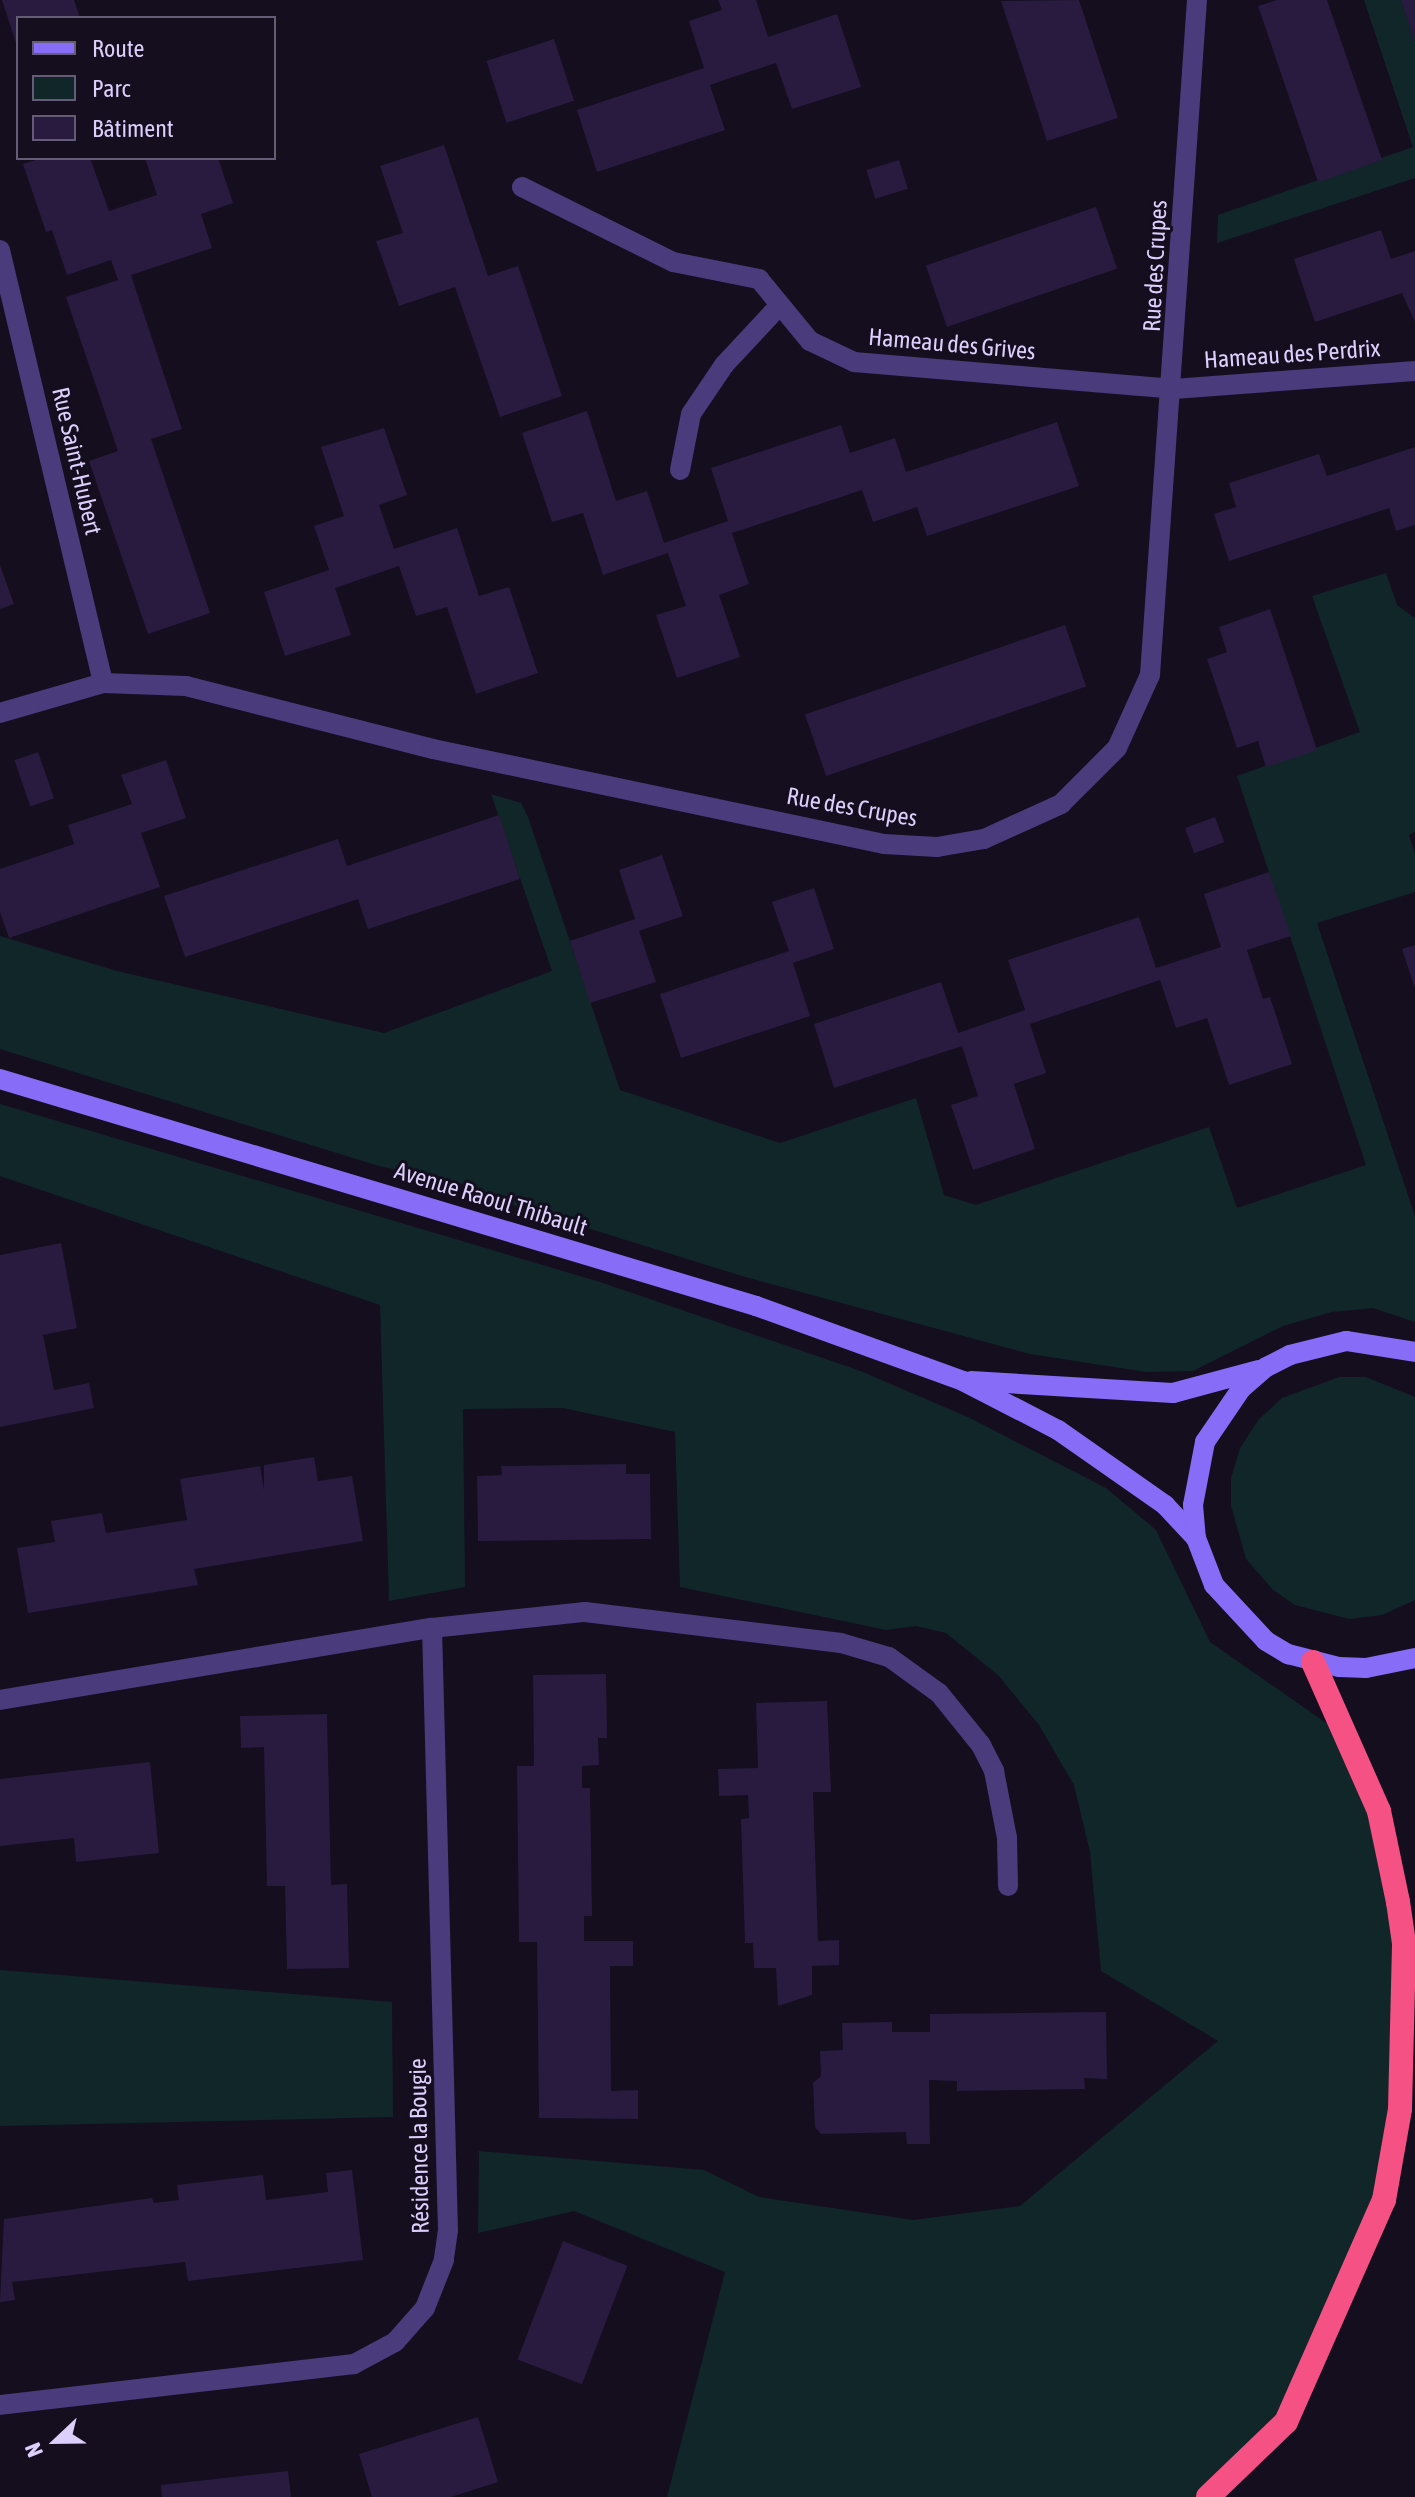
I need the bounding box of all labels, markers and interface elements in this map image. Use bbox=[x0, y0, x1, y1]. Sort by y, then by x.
legend bbox=[16, 16, 276, 160]
text: Route bbox=[92, 35, 144, 62]
text: Parc bbox=[92, 75, 130, 102]
text: Bâtiment bbox=[92, 115, 174, 142]
street label: Rue des Crupes bbox=[1137, 199, 1173, 333]
street label: Hameau des Grives bbox=[867, 322, 1037, 366]
street label: Hameau des Perdrix bbox=[1203, 333, 1381, 375]
street label: Rue Saint-Hubert bbox=[46, 384, 108, 538]
street label: Rue des Crupes bbox=[784, 781, 920, 833]
street label: Avenue Raoul Thibault bbox=[391, 1156, 591, 1242]
street label: Résidence la Bougie bbox=[403, 2058, 435, 2234]
north arrow bbox=[16, 2401, 96, 2481]
text: N bbox=[19, 2439, 48, 2461]

